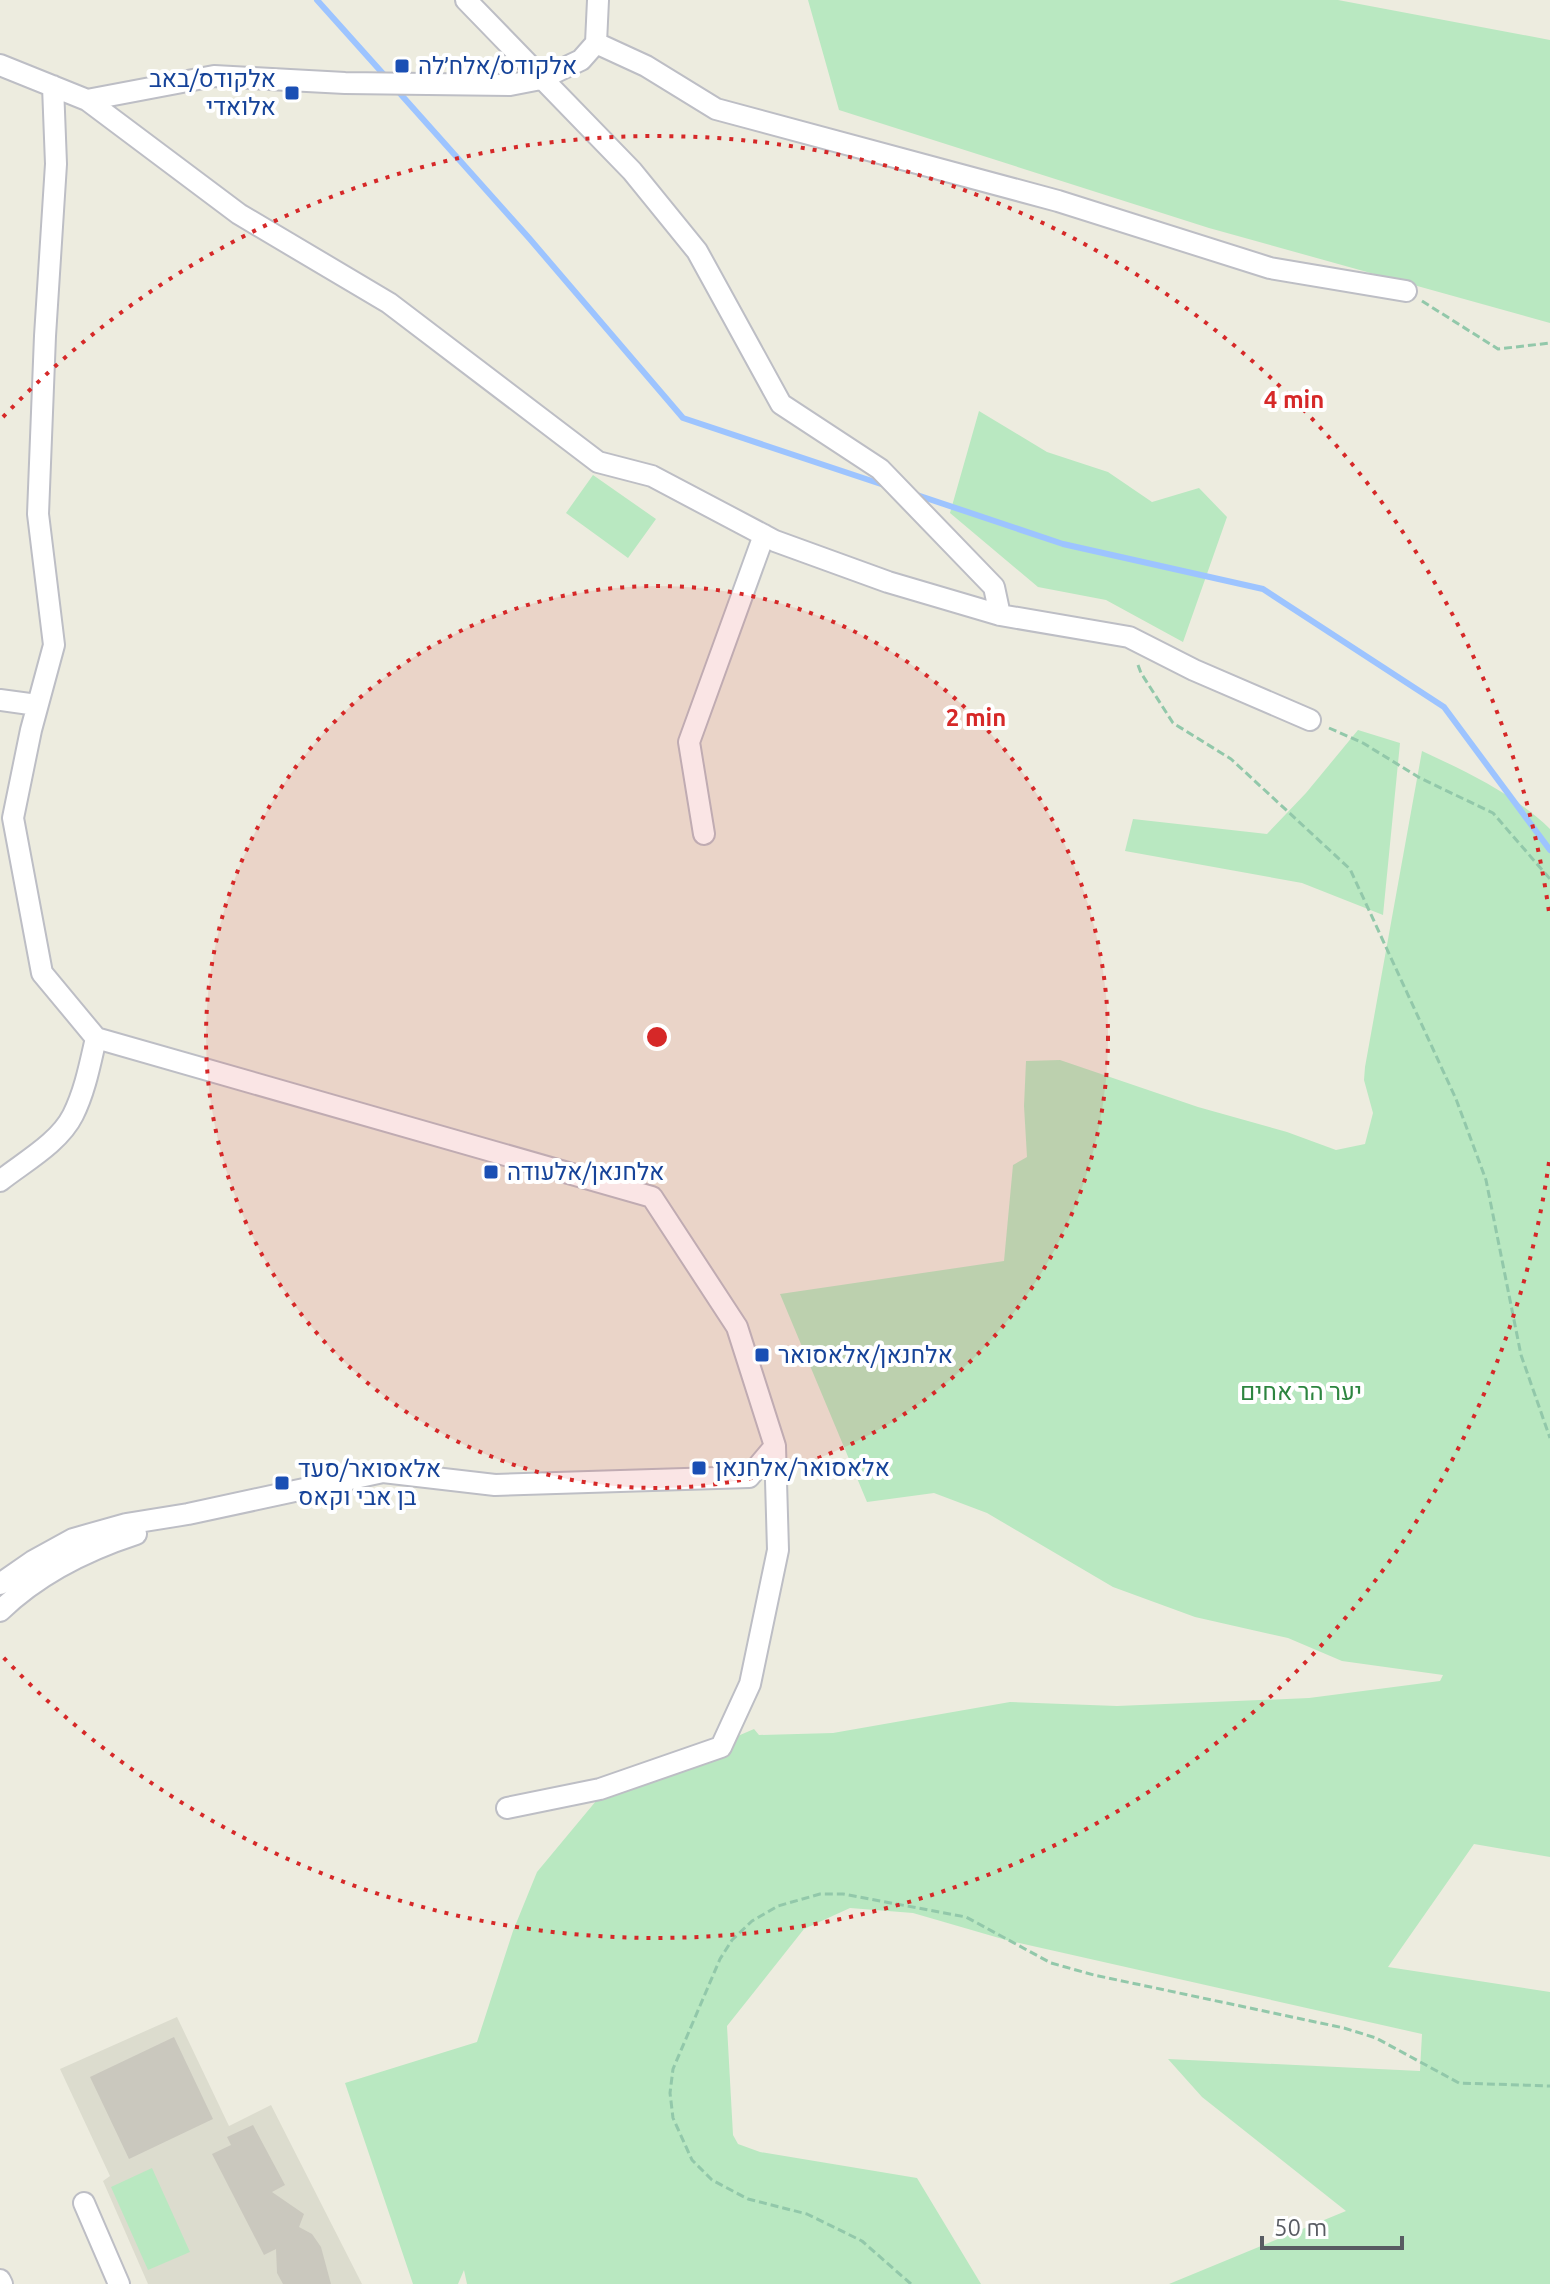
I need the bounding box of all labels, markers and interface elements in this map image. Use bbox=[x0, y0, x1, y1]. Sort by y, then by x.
place label: אלקודס/אלח׳לה bbox=[418, 52, 577, 79]
marker: אלקודס/אלח׳לה bbox=[393, 57, 411, 75]
place label: אלקודס/באב אלואדי bbox=[149, 65, 276, 120]
marker: אלקודס/באב אלואדי bbox=[283, 84, 301, 102]
text: 4 min bbox=[1264, 386, 1324, 413]
text: 2 min bbox=[946, 704, 1006, 731]
centre of rings bbox=[643, 1023, 671, 1051]
place label: אלחנאן/אלעודה bbox=[507, 1158, 664, 1185]
marker: אלחנאן/אלעודה bbox=[482, 1163, 500, 1181]
place label: אלחנאן/אלאסואר bbox=[778, 1341, 953, 1368]
marker: אלחנאן/אלאסואר bbox=[753, 1346, 771, 1364]
park label: יער הר אחים bbox=[1240, 1378, 1362, 1405]
place label: אלאסואר/אלחנאן bbox=[715, 1454, 890, 1481]
place label: אלאסואר/סעד בן אבי וקאס bbox=[298, 1455, 441, 1510]
marker: אלאסואר/אלחנאן bbox=[690, 1459, 708, 1477]
marker: אלאסואר/סעד בן אבי וקאס bbox=[273, 1474, 291, 1492]
scale bar bbox=[1262, 2200, 1402, 2250]
text: 50 m bbox=[1274, 2214, 1327, 2241]

